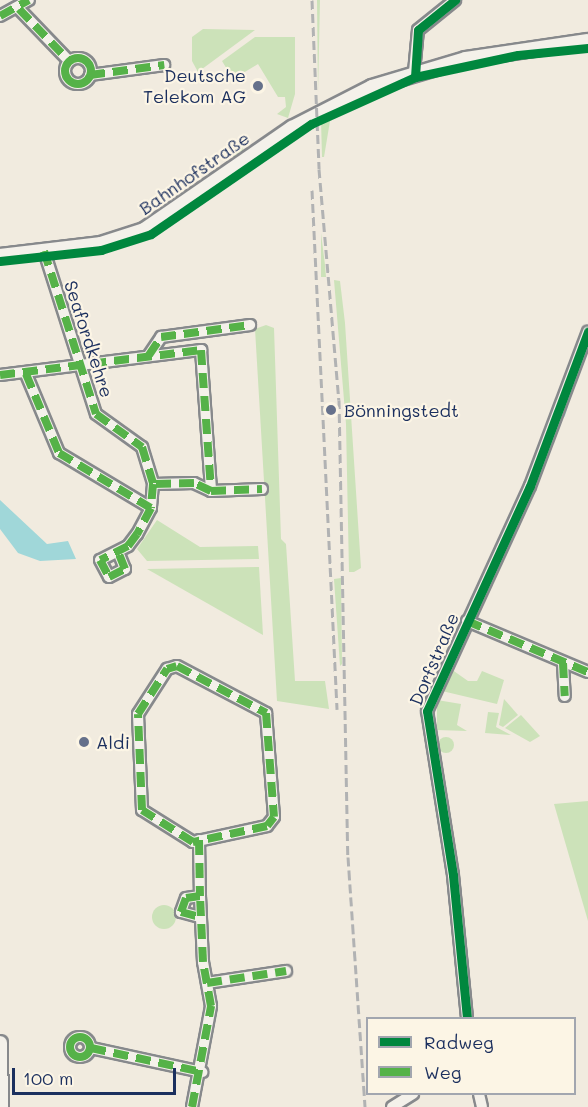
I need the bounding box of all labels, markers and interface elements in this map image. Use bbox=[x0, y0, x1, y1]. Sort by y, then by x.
place label: Deutsche Telekom AG bbox=[143, 65, 246, 107]
marker: Deutsche Telekom AG bbox=[251, 79, 265, 93]
street label: Bahnhofstraße bbox=[135, 127, 253, 219]
street label: Seafordkehre bbox=[60, 278, 118, 400]
place label: Bönningstedt bbox=[344, 399, 459, 421]
marker: Bönningstedt bbox=[322, 401, 340, 419]
street label: Dorfstraße bbox=[405, 609, 463, 709]
place label: Aldi bbox=[96, 731, 130, 753]
marker: Aldi bbox=[77, 735, 91, 749]
legend bbox=[366, 1017, 576, 1095]
text: Radweg bbox=[424, 1030, 494, 1054]
scale bar bbox=[15, 1056, 178, 1094]
text: Weg bbox=[424, 1060, 461, 1084]
text: 100 m bbox=[23, 1066, 73, 1090]

